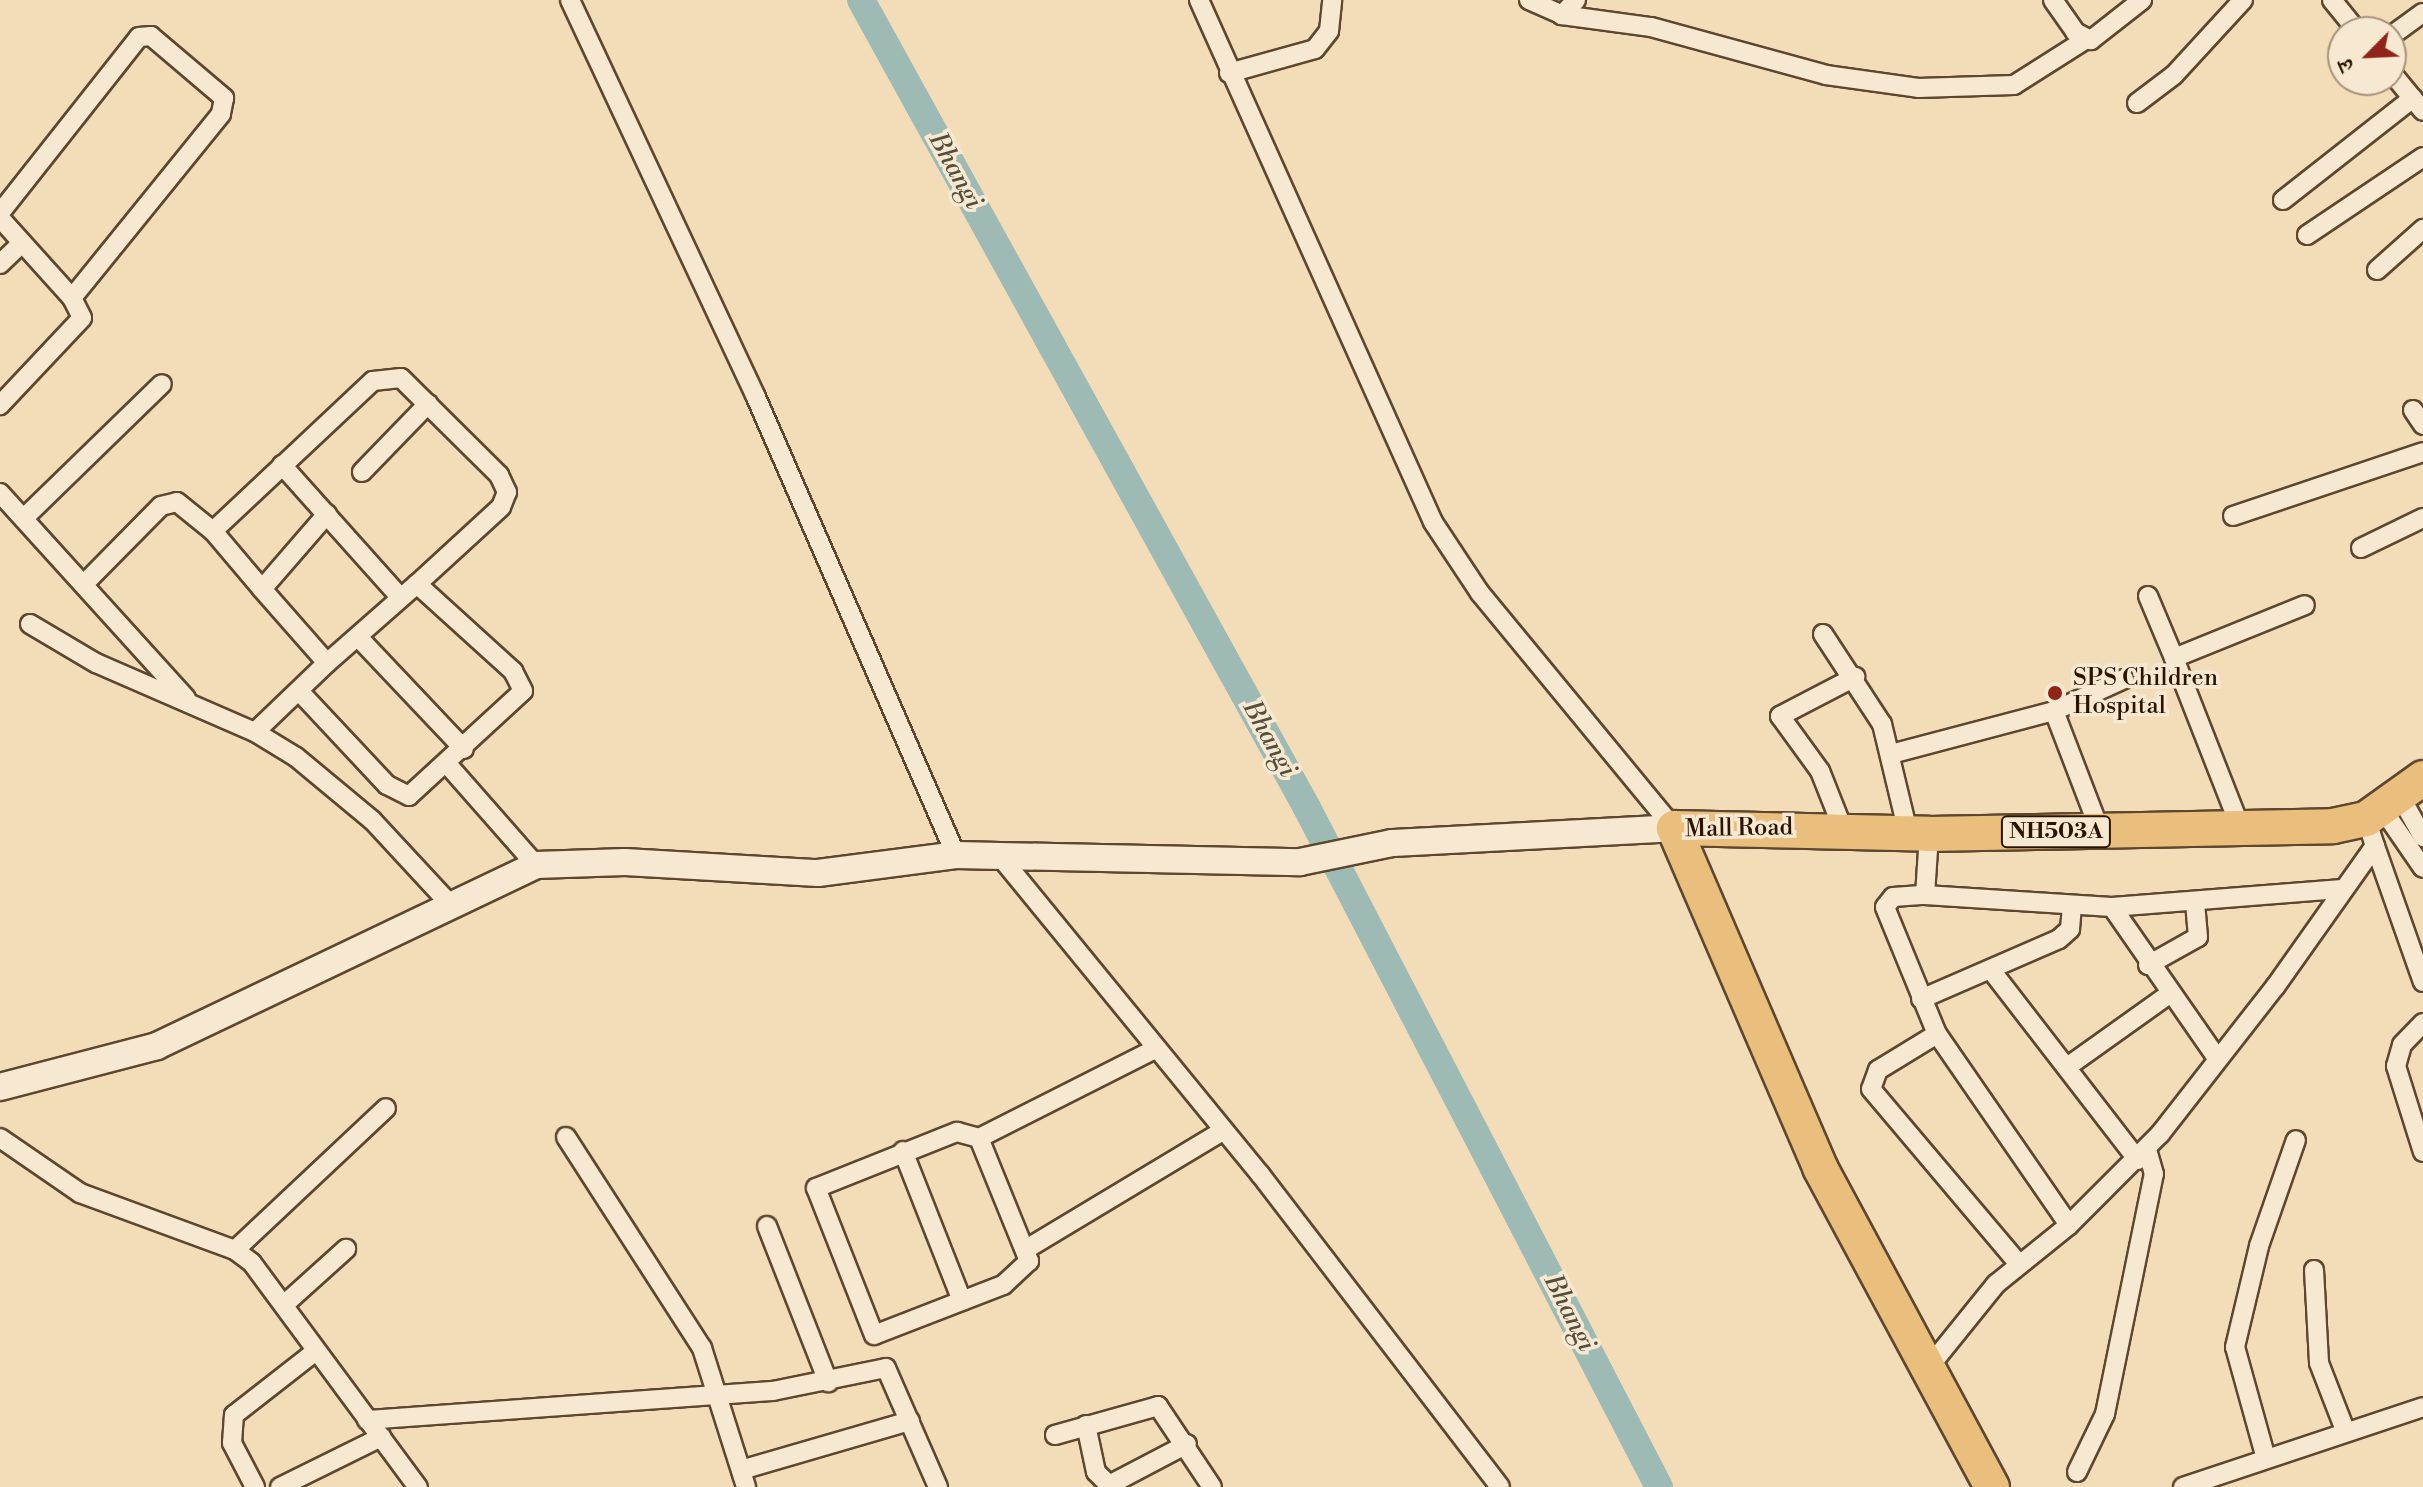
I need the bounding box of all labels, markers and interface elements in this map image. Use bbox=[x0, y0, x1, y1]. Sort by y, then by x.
north arrow bbox=[2327, 16, 2407, 96]
text: उ bbox=[2332, 55, 2361, 76]
water label: Bhangi bbox=[921, 127, 989, 215]
place label: SPS Children Hospital bbox=[2073, 665, 2218, 721]
marker: SPS Children Hospital bbox=[2044, 682, 2066, 704]
water label: Bhangi bbox=[1235, 695, 1303, 783]
street label: Mall Road bbox=[1685, 814, 1793, 844]
road number: NH503A bbox=[2000, 814, 2112, 850]
water label: Bhangi bbox=[1536, 1269, 1602, 1357]

